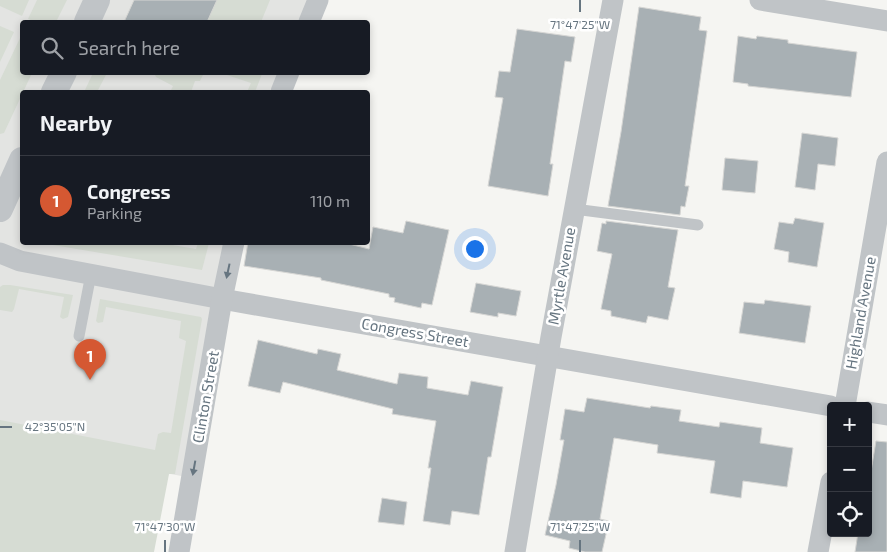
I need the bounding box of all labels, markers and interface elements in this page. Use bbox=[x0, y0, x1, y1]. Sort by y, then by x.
text: 71°47'25"W bbox=[550, 17, 610, 31]
search box bbox=[20, 20, 370, 75]
icon: search bbox=[38, 34, 66, 62]
text: Search here bbox=[78, 36, 180, 59]
text: Nearby bbox=[40, 110, 112, 135]
text: Congress bbox=[87, 180, 171, 203]
text: 1 bbox=[53, 191, 59, 210]
text: 110 m bbox=[310, 191, 350, 210]
text: Parking bbox=[87, 203, 142, 222]
street label: Myrtle Avenue bbox=[544, 226, 578, 326]
your location bbox=[462, 236, 488, 262]
street label: Highland Avenue bbox=[841, 255, 879, 371]
one-way arrow bbox=[224, 263, 232, 278]
street label: Congress Street bbox=[360, 314, 470, 350]
pin: 1 bbox=[74, 339, 106, 380]
street label: Clinton Street bbox=[188, 349, 222, 444]
map controls bbox=[827, 402, 872, 537]
button: + bbox=[827, 402, 872, 447]
text: 42°35'05"N bbox=[25, 419, 85, 433]
button: − bbox=[827, 447, 872, 492]
one-way arrow bbox=[189, 460, 197, 476]
button: locate bbox=[827, 492, 872, 537]
text: 71°47'30"W bbox=[135, 519, 195, 533]
text: 71°47'25"W bbox=[550, 519, 610, 533]

